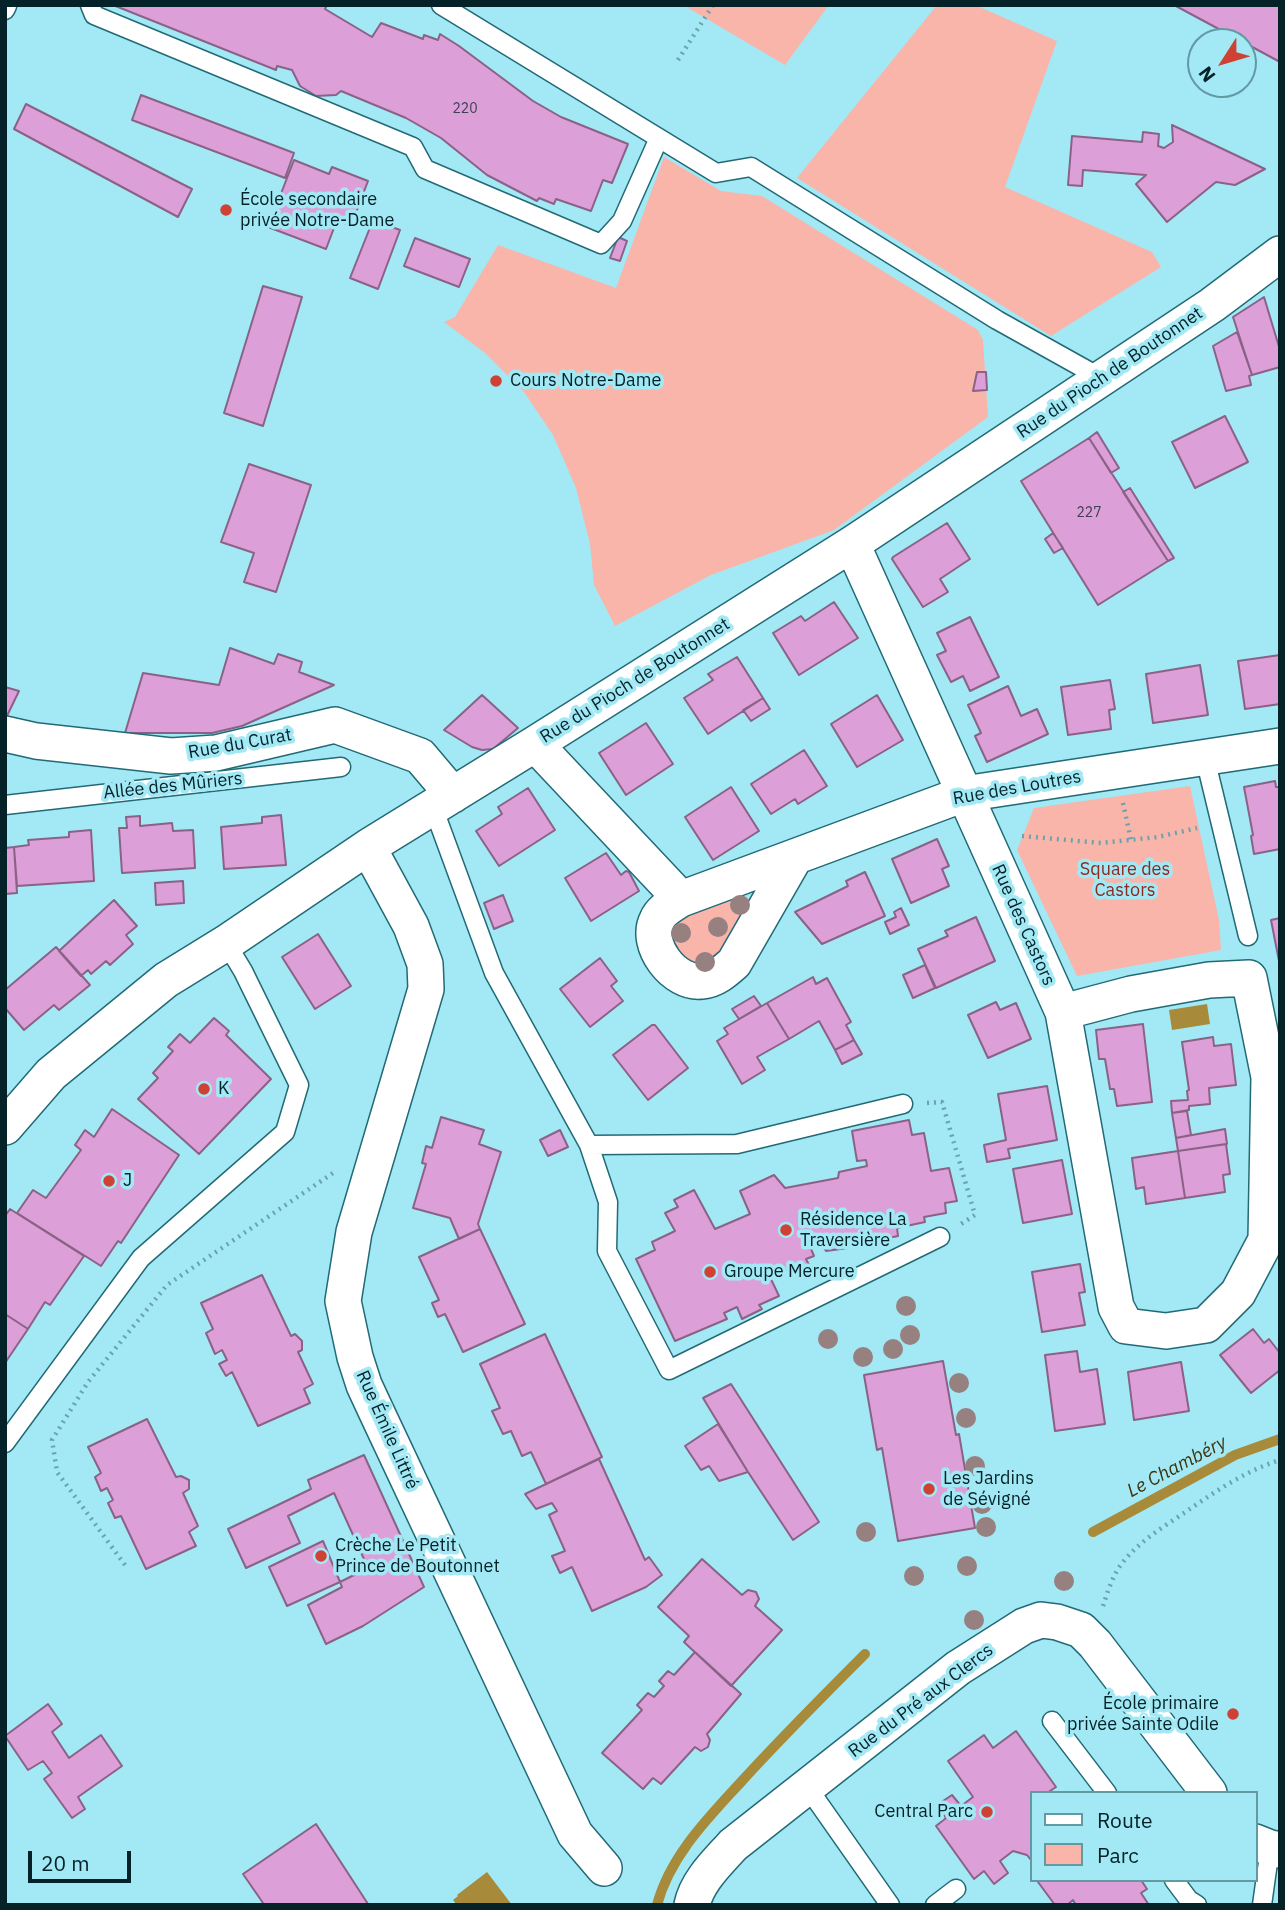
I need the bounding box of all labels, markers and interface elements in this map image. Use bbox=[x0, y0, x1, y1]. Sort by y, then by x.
north arrow bbox=[1187, 28, 1257, 98]
text: N bbox=[1193, 62, 1221, 87]
house number: 220 bbox=[452, 101, 478, 117]
place label: École secondaire privée Notre-Dame bbox=[240, 189, 394, 232]
marker: École secondaire privée Notre-Dame bbox=[218, 202, 234, 218]
street label: Rue du Pioch de Boutonnet bbox=[1013, 303, 1207, 443]
place label: Cours Notre-Dame bbox=[510, 370, 661, 392]
marker: Cours Notre-Dame bbox=[488, 373, 504, 389]
house number: 227 bbox=[1076, 505, 1102, 521]
street label: Rue du Pioch de Boutonnet bbox=[536, 614, 734, 748]
street label: Rue du Curat bbox=[187, 724, 293, 764]
street label: Rue des Loutres bbox=[951, 766, 1083, 810]
street label: Allée des Mûriers bbox=[102, 768, 244, 804]
park label: Square des Castors bbox=[1080, 859, 1170, 902]
street label: Rue des Castors bbox=[987, 861, 1059, 989]
place label: K bbox=[218, 1078, 229, 1100]
marker: K bbox=[196, 1081, 212, 1097]
place label: J bbox=[123, 1170, 132, 1192]
marker: J bbox=[101, 1173, 117, 1189]
place label: Résidence La Traversière bbox=[800, 1209, 907, 1252]
marker: Résidence La Traversière bbox=[778, 1222, 794, 1238]
place label: Groupe Mercure bbox=[724, 1261, 855, 1283]
marker: Groupe Mercure bbox=[702, 1264, 718, 1280]
street label: Rue Émile Littré bbox=[351, 1367, 423, 1493]
water label: Le Chambéry bbox=[1123, 1431, 1231, 1503]
place label: Les Jardins de Sévigné bbox=[943, 1468, 1034, 1510]
marker: Les Jardins de Sévigné bbox=[921, 1481, 937, 1497]
place label: Crèche Le Petit Prince de Boutonnet bbox=[335, 1535, 500, 1578]
marker: Crèche Le Petit Prince de Boutonnet bbox=[313, 1548, 329, 1564]
street label: Rue du Pré aux Clercs bbox=[844, 1640, 998, 1762]
place label: École primaire privée Sainte Odile bbox=[1067, 1693, 1219, 1736]
marker: École primaire privée Sainte Odile bbox=[1225, 1706, 1241, 1722]
legend bbox=[1030, 1791, 1257, 1882]
place label: Central Parc bbox=[874, 1801, 973, 1823]
marker: Central Parc bbox=[979, 1804, 995, 1820]
text: Route bbox=[1097, 1806, 1153, 1834]
scale bar bbox=[32, 1836, 135, 1880]
text: Parc bbox=[1097, 1841, 1139, 1869]
text: 20 m bbox=[41, 1849, 90, 1877]

